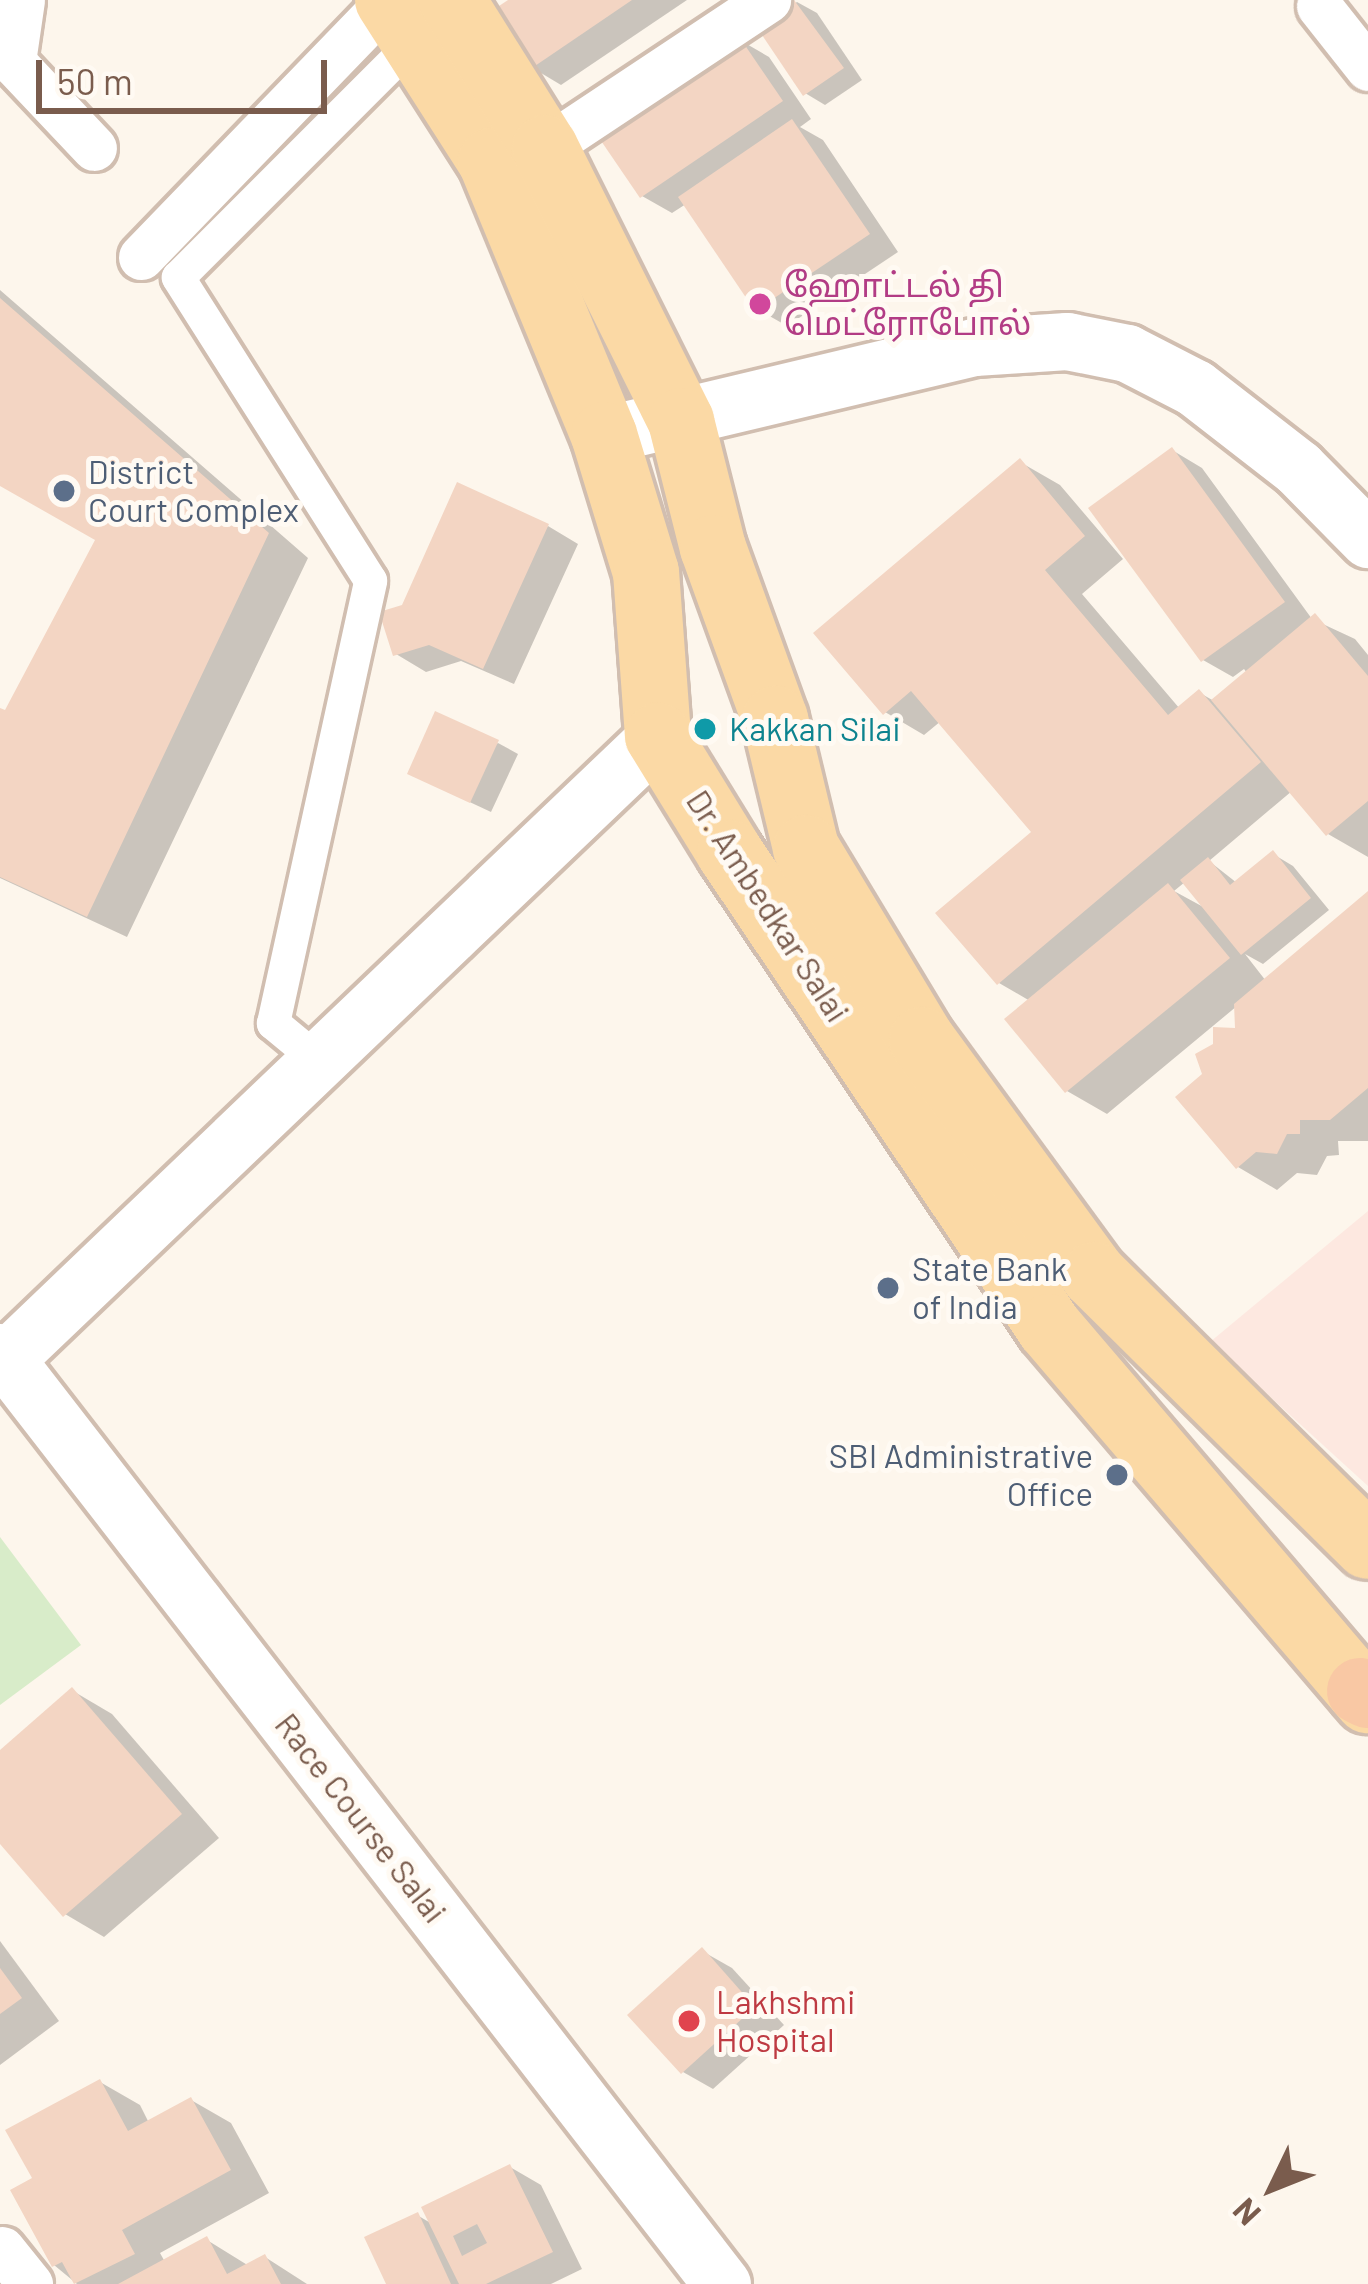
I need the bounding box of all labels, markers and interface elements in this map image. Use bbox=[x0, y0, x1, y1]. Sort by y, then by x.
scale bar bbox=[42, 36, 333, 110]
text: 50 m bbox=[57, 59, 133, 102]
place label: ஹோட்டல் தி மெட்ரோபோல் bbox=[784, 265, 1031, 343]
marker: ஹோட்டல் தி மெட்ரோபோல் bbox=[747, 291, 773, 317]
place label: District Court Complex bbox=[88, 452, 299, 530]
marker: District Court Complex bbox=[51, 478, 77, 504]
place label: Kakkan Silai bbox=[729, 709, 901, 749]
marker: Kakkan Silai bbox=[692, 716, 718, 742]
street label: Dr. Ambedkar Salai bbox=[678, 783, 858, 1029]
place label: State Bank of India bbox=[912, 1249, 1067, 1327]
marker: State Bank of India bbox=[875, 1275, 901, 1301]
place label: SBI Administrative Office bbox=[829, 1436, 1093, 1514]
marker: SBI Administrative Office bbox=[1104, 1462, 1130, 1488]
street label: Race Course Salai bbox=[267, 1705, 455, 1931]
place label: Lakhshmi Hospital bbox=[716, 1982, 855, 2060]
marker: Lakhshmi Hospital bbox=[673, 2005, 705, 2037]
north arrow bbox=[1212, 2128, 1332, 2248]
text: N bbox=[1224, 2191, 1268, 2234]

